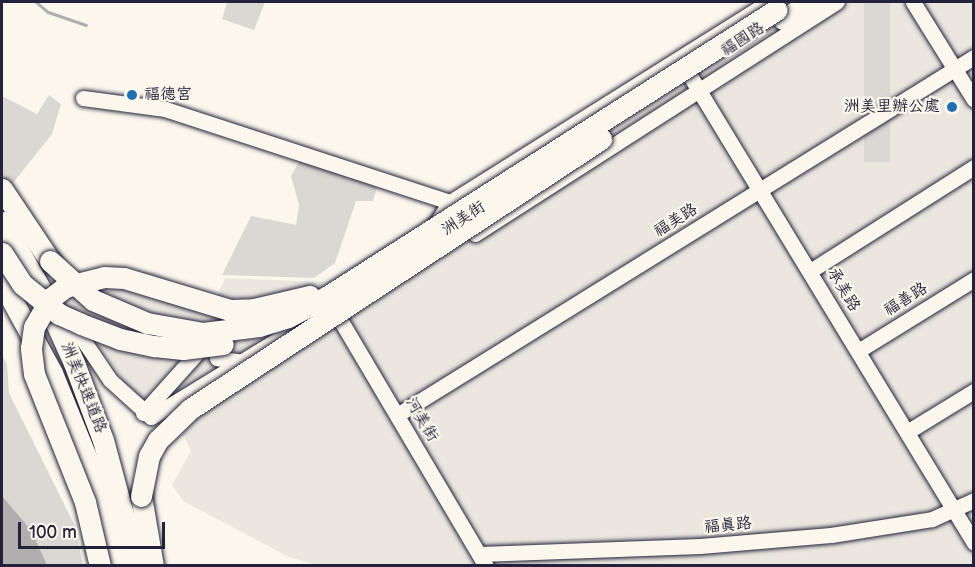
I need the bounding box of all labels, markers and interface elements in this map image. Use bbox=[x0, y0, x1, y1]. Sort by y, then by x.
street label: 福國路 bbox=[718, 19, 768, 61]
place label: 福德宮 bbox=[144, 85, 192, 105]
marker: 福德宮 bbox=[125, 88, 139, 102]
place label: 洲美里辦公處 bbox=[844, 97, 940, 117]
marker: 洲美里辦公處 bbox=[945, 100, 959, 114]
street label: 洲美街 bbox=[439, 198, 489, 240]
street label: 福美路 bbox=[651, 200, 701, 242]
street label: 承美路 bbox=[822, 264, 864, 316]
street label: 福善路 bbox=[881, 279, 931, 321]
street label: 洲美快速道路 bbox=[56, 340, 110, 436]
street label: 河美街 bbox=[400, 394, 442, 446]
scale bar bbox=[21, 510, 168, 548]
street label: 福真路 bbox=[703, 514, 753, 538]
text: 100 m bbox=[29, 522, 77, 543]

